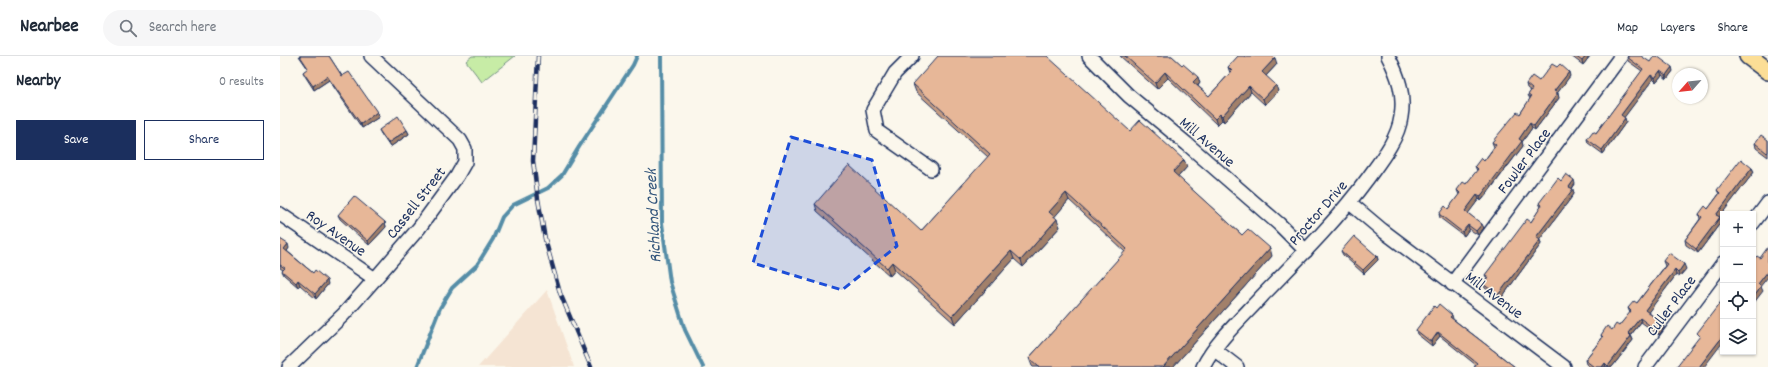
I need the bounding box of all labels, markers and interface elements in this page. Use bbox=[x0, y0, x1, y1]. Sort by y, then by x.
search box bbox=[103, 10, 383, 46]
text: Nearbee bbox=[20, 14, 79, 41]
icon: search bbox=[117, 17, 139, 39]
text: Search here bbox=[149, 17, 216, 39]
text: Map bbox=[1617, 18, 1638, 38]
text: Layers bbox=[1660, 18, 1695, 38]
text: Share bbox=[1717, 18, 1748, 38]
north arrow bbox=[1672, 68, 1708, 104]
text: Nearby bbox=[16, 70, 60, 94]
text: 0 results bbox=[219, 73, 264, 92]
street label: Mill Avenue bbox=[1173, 112, 1239, 174]
button: Save bbox=[16, 120, 136, 160]
button: Share bbox=[144, 120, 264, 160]
street label: Fowler Place bbox=[1493, 124, 1557, 199]
street label: Cassell Street bbox=[381, 162, 453, 245]
water label: Richland Creek bbox=[640, 166, 669, 264]
street label: Proctor Drive bbox=[1284, 176, 1354, 251]
street label: Roy Avenue bbox=[301, 205, 370, 263]
map controls bbox=[1720, 211, 1756, 355]
button: + bbox=[1720, 211, 1756, 247]
button: − bbox=[1720, 247, 1756, 283]
street label: Mill Avenue bbox=[1460, 267, 1527, 325]
street label: Culler Place bbox=[1641, 271, 1703, 342]
button: locate bbox=[1720, 283, 1756, 319]
button: layers bbox=[1720, 319, 1756, 355]

